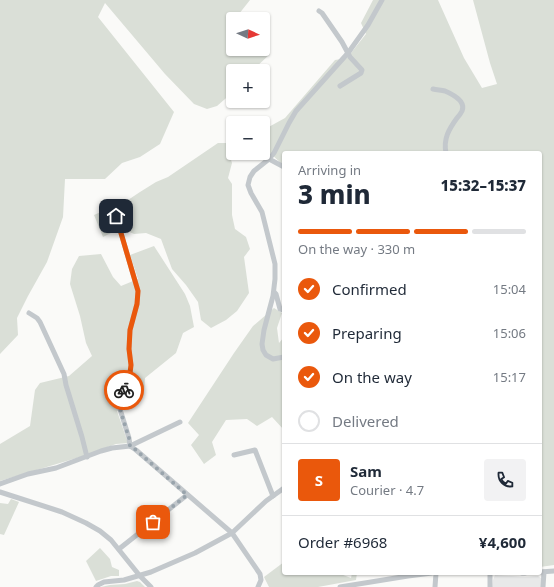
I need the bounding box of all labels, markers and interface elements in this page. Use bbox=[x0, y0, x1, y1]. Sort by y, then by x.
north arrow bbox=[226, 12, 270, 56]
map controls bbox=[226, 12, 270, 160]
button: + bbox=[226, 64, 270, 108]
button: − bbox=[226, 116, 270, 160]
text: Arriving in bbox=[298, 161, 361, 179]
text: 15:32–15:37 bbox=[441, 175, 526, 195]
text: 3 min bbox=[298, 176, 371, 212]
pin bbox=[99, 199, 133, 233]
icon: home bbox=[105, 205, 127, 227]
text: On the way · 330 m bbox=[298, 240, 415, 258]
icon: check bbox=[298, 278, 320, 300]
text: Confirmed bbox=[332, 279, 407, 299]
text: 15:04 bbox=[493, 280, 526, 298]
icon: check bbox=[298, 322, 320, 344]
text: Preparing bbox=[332, 323, 402, 343]
text: 15:06 bbox=[493, 324, 526, 342]
icon: check bbox=[298, 366, 320, 388]
text: On the way bbox=[332, 367, 412, 387]
text: 15:17 bbox=[493, 368, 526, 386]
courier bbox=[104, 370, 144, 410]
icon: bike bbox=[113, 379, 135, 401]
text: Delivered bbox=[332, 411, 399, 431]
button: phone bbox=[484, 459, 526, 501]
text: Sam bbox=[350, 461, 382, 481]
text: S bbox=[315, 470, 323, 490]
text: Courier · 4.7 bbox=[350, 481, 424, 499]
pin bbox=[136, 505, 170, 539]
icon: bag bbox=[142, 511, 164, 533]
text: Order #6968 bbox=[298, 532, 387, 552]
text: ¥4,600 bbox=[479, 532, 526, 552]

